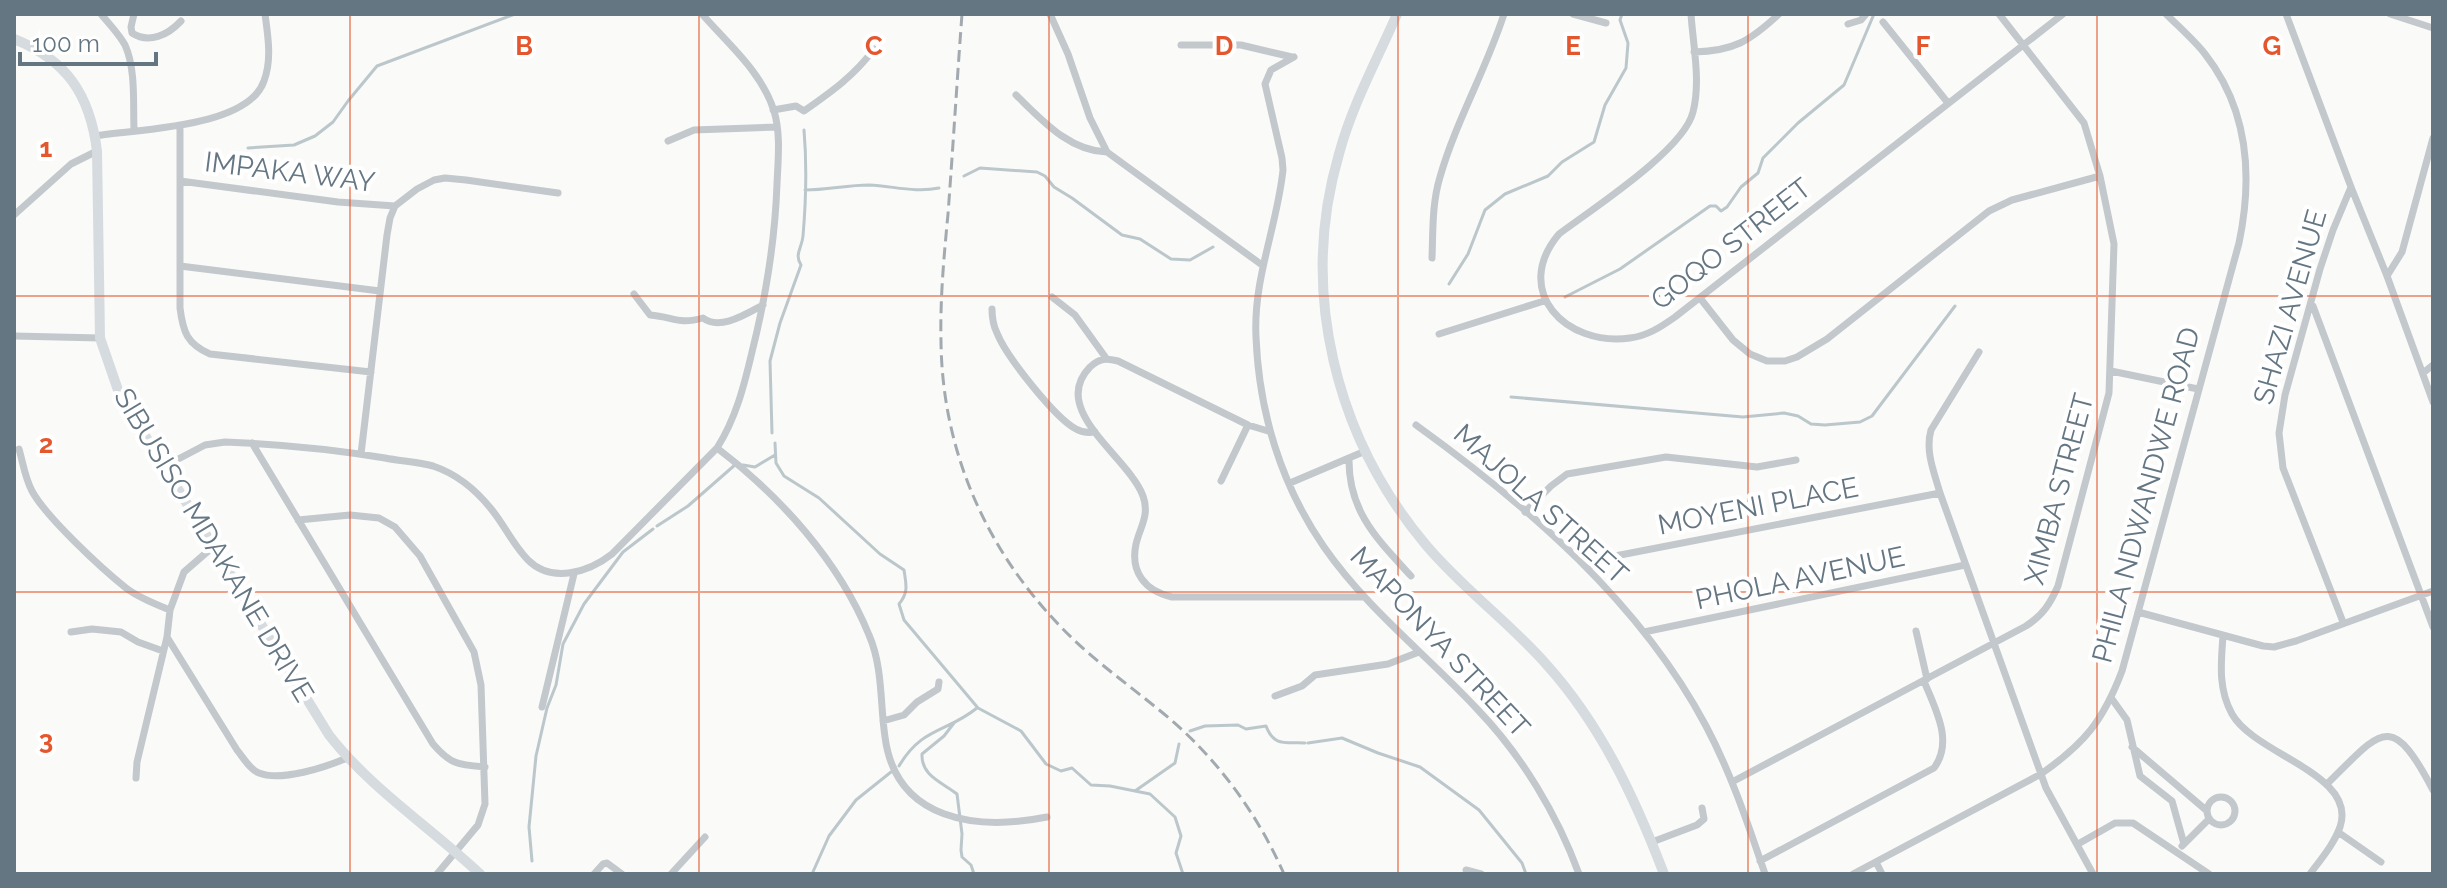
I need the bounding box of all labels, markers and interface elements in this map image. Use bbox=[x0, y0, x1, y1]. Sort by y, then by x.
scale bar bbox=[20, 16, 156, 66]
text: 100 m bbox=[32, 29, 100, 58]
text: B bbox=[515, 31, 533, 61]
text: C bbox=[865, 31, 883, 61]
text: D bbox=[1215, 31, 1233, 61]
text: E bbox=[1565, 31, 1581, 61]
text: F bbox=[1916, 31, 1931, 61]
text: G bbox=[2263, 31, 2281, 61]
text: 1 bbox=[40, 133, 53, 163]
street label: IMPAKA WAY bbox=[203, 145, 377, 199]
street label: GOQO STREET bbox=[1645, 171, 1817, 317]
street label: SHAZI AVENUE bbox=[2246, 206, 2334, 408]
street label: PHILA NDWANDWE ROAD bbox=[2085, 324, 2207, 666]
street label: SIBUSISO MDAKANE DRIVE bbox=[107, 382, 321, 708]
street label: XIMBA STREET bbox=[2018, 390, 2100, 588]
street label: MAJOLA STREET bbox=[1447, 417, 1635, 591]
text: 2 bbox=[39, 429, 53, 459]
street label: MOYENI PLACE bbox=[1655, 470, 1861, 542]
street label: MAPONYA STREET bbox=[1343, 540, 1537, 744]
street label: PHOLA AVENUE bbox=[1692, 540, 1908, 616]
text: 3 bbox=[39, 725, 53, 755]

